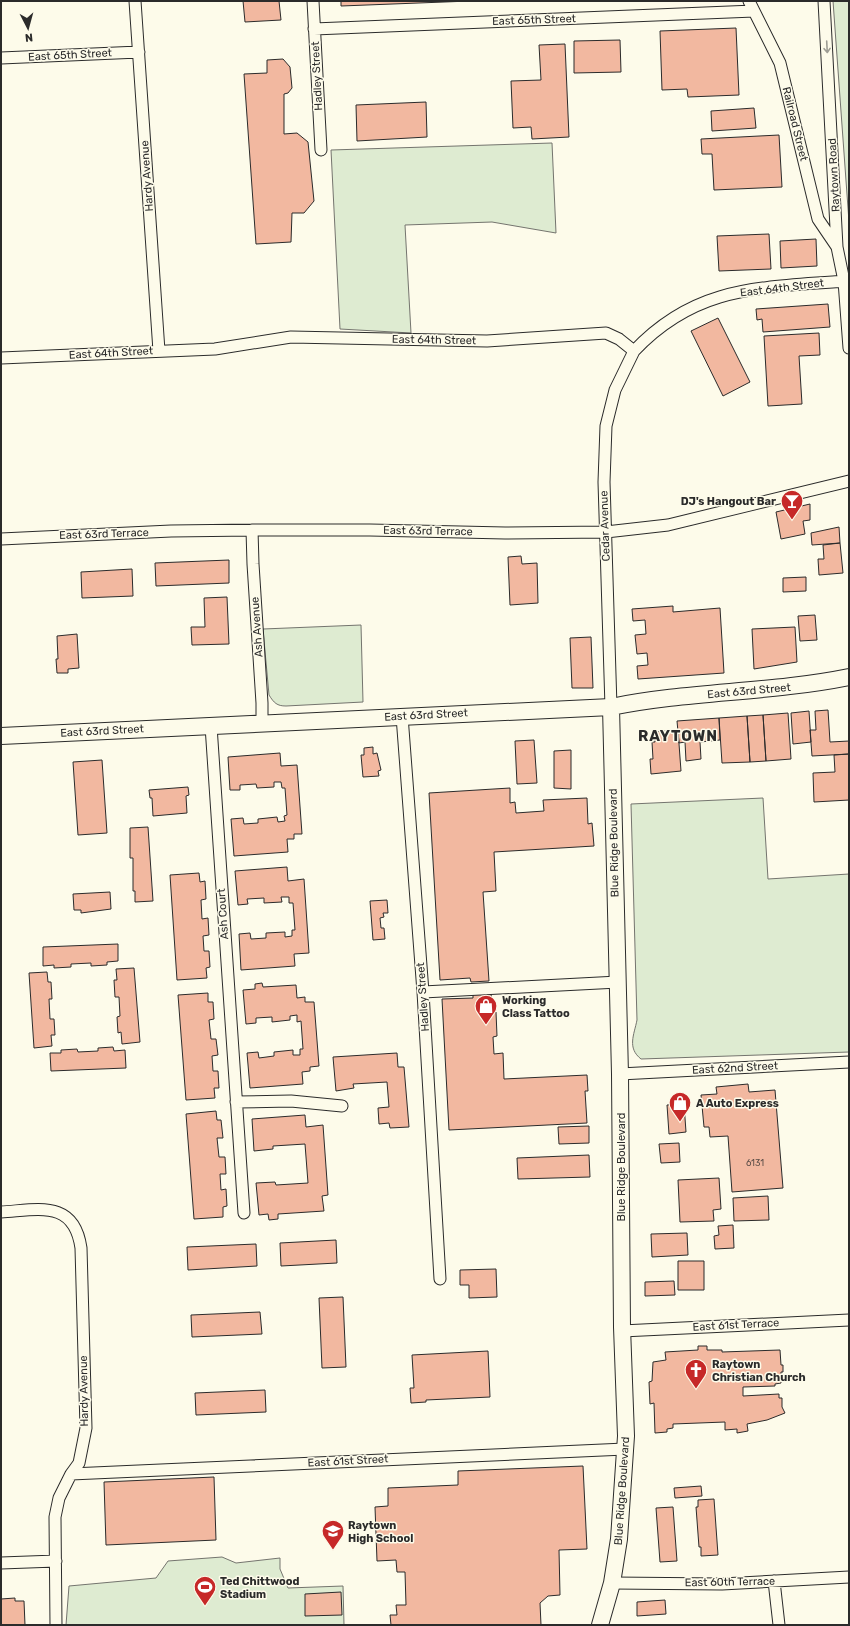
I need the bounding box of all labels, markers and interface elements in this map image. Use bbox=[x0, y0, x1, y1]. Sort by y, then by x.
north arrow bbox=[8, 8, 48, 48]
street label: East 65th Street bbox=[492, 12, 577, 28]
text: N bbox=[24, 31, 34, 44]
street label: Hadley Street bbox=[309, 40, 325, 111]
one-way arrow bbox=[823, 40, 830, 53]
street label: East 65th Street bbox=[28, 46, 113, 64]
street label: Railroad Street bbox=[779, 85, 811, 163]
street label: Raytown Road bbox=[826, 138, 842, 212]
street label: Hardy Avenue bbox=[138, 140, 156, 212]
street label: East 64th Street bbox=[739, 276, 825, 300]
street label: East 64th Street bbox=[392, 333, 477, 347]
street label: East 64th Street bbox=[69, 344, 154, 362]
bar icon: DJ's Hangout Bar bbox=[779, 488, 805, 521]
street label: Cedar Avenue bbox=[597, 490, 613, 562]
place label: DJ's Hangout Bar bbox=[681, 495, 776, 508]
street label: East 63rd Terrace bbox=[383, 524, 473, 538]
street label: East 63rd Terrace bbox=[59, 526, 149, 542]
street label: Ash Avenue bbox=[248, 596, 266, 658]
street label: East 63rd Street bbox=[707, 681, 792, 701]
street label: East 63rd Street bbox=[384, 706, 469, 724]
street label: East 63rd Street bbox=[60, 722, 145, 740]
district label: RAYTOWN bbox=[638, 727, 718, 745]
street label: Blue Ridge Boulevard bbox=[607, 788, 621, 898]
street label: Ash Court bbox=[215, 887, 231, 940]
street label: Hadley Street bbox=[414, 961, 432, 1032]
shop icon: Working Class Tattoo bbox=[473, 993, 499, 1026]
place label: Working Class Tattoo bbox=[502, 994, 570, 1020]
street label: East 62nd Street bbox=[692, 1059, 779, 1077]
shop icon: A Auto Express bbox=[667, 1090, 693, 1123]
place label: A Auto Express bbox=[696, 1097, 779, 1110]
street label: Blue Ridge Boulevard bbox=[615, 1113, 628, 1221]
house number: 6131 bbox=[746, 1158, 764, 1168]
street label: East 61st Terrace bbox=[692, 1316, 780, 1334]
street label: Hardy Avenue bbox=[77, 1355, 91, 1427]
church icon: Raytown Christian Church bbox=[683, 1357, 709, 1390]
place label: Raytown Christian Church bbox=[712, 1358, 806, 1384]
street label: Blue Ridge Boulevard bbox=[612, 1436, 632, 1546]
street label: East 61st Street bbox=[307, 1452, 389, 1470]
school or university icon: Raytown High School bbox=[320, 1518, 346, 1551]
place label: Raytown High School bbox=[348, 1519, 413, 1545]
sports icon: Ted Chittwood Stadium bbox=[192, 1574, 218, 1607]
place label: Ted Chittwood Stadium bbox=[220, 1575, 300, 1601]
street label: East 60th Terrace bbox=[685, 1575, 775, 1589]

